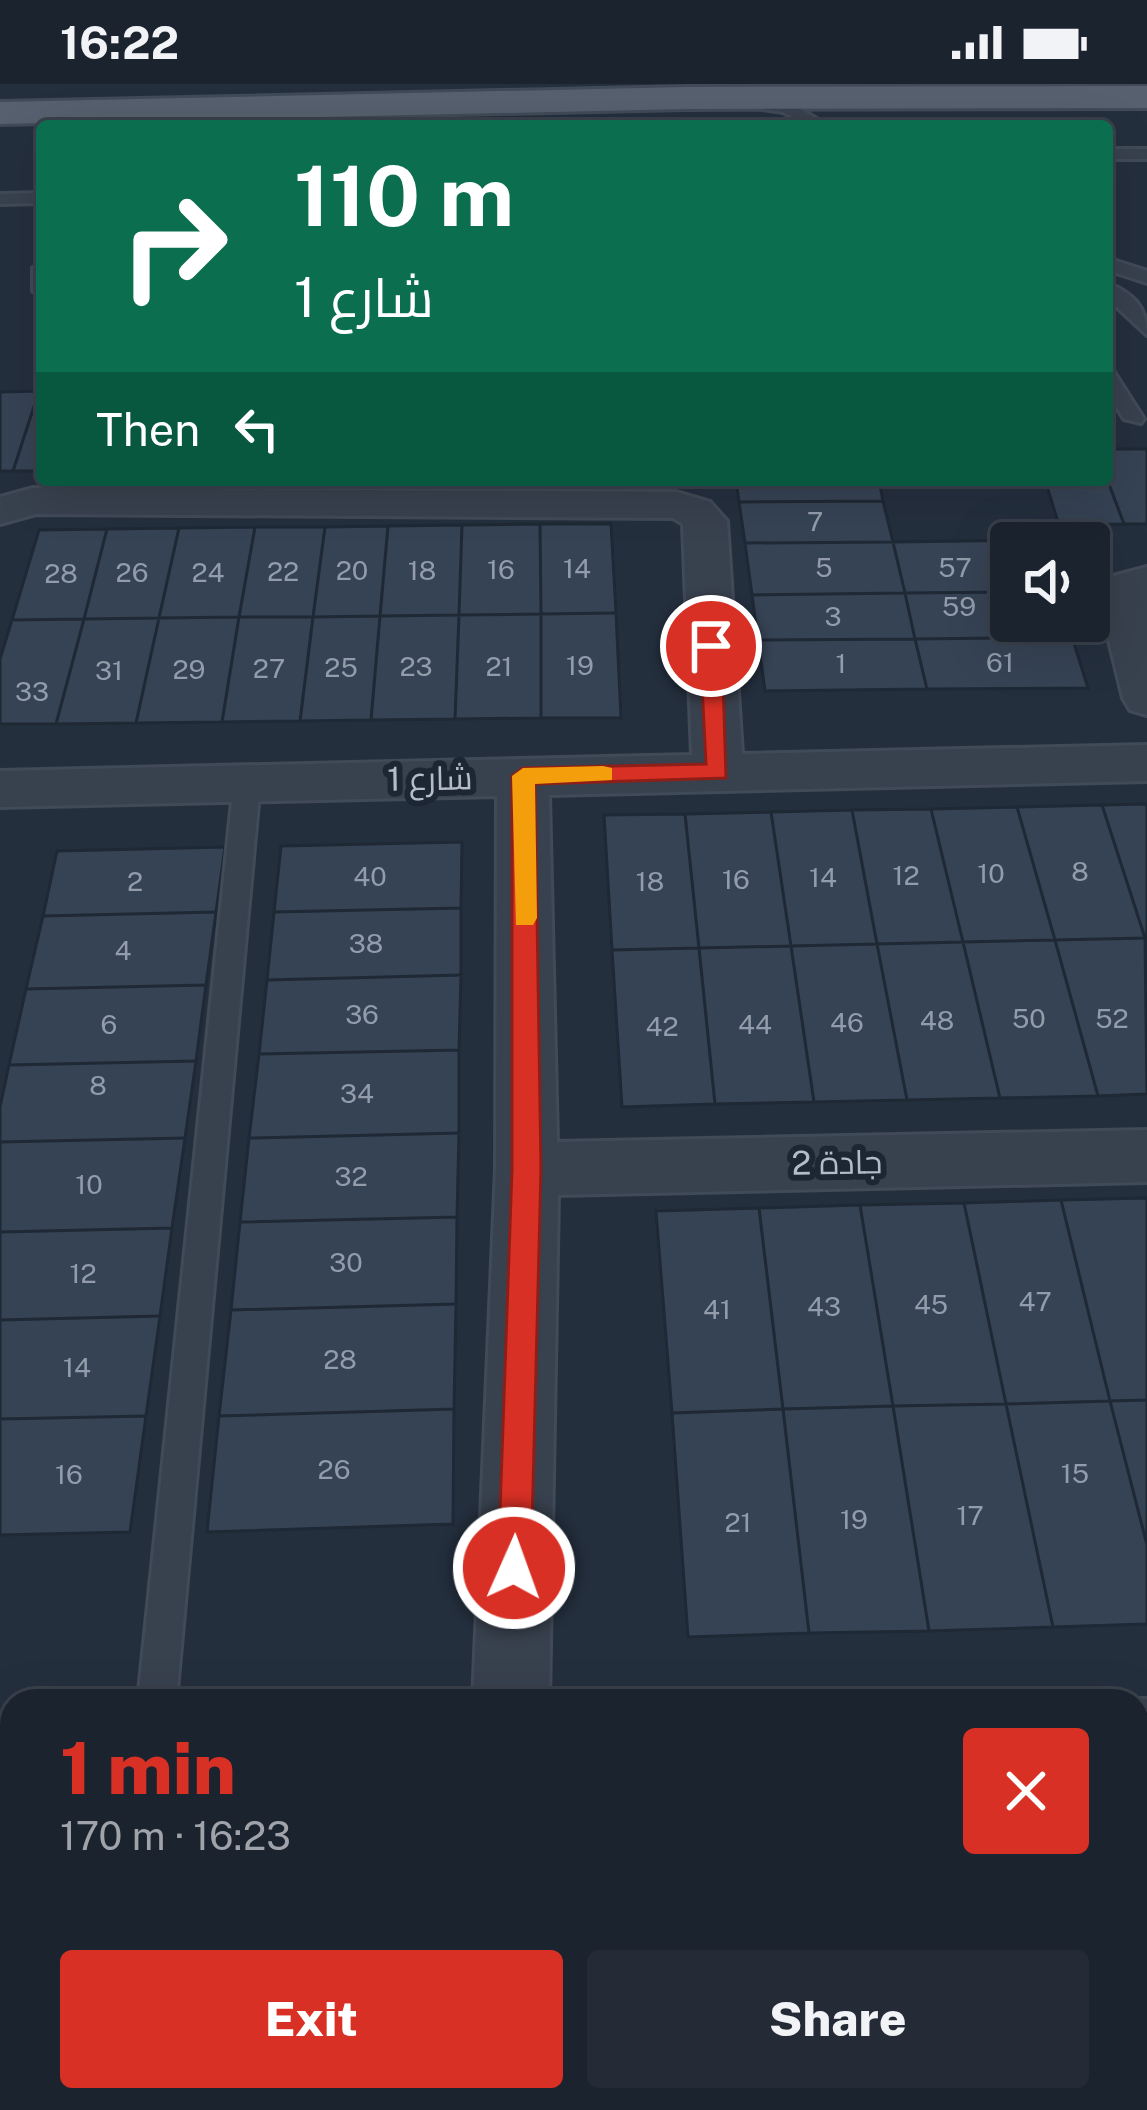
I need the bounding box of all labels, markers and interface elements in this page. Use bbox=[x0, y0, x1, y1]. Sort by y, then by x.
text: 16:22 bbox=[60, 16, 179, 69]
text: 110 m bbox=[294, 146, 514, 245]
icon: right bbox=[96, 168, 252, 324]
text: شارع 1 bbox=[294, 266, 434, 329]
icon: left bbox=[224, 396, 290, 462]
text: Then bbox=[96, 403, 200, 456]
house number: 7 bbox=[807, 505, 823, 537]
map controls bbox=[990, 522, 1110, 642]
button: sound bbox=[990, 522, 1110, 642]
house number: 5 bbox=[815, 551, 833, 583]
house number: 57 bbox=[938, 551, 972, 583]
house number: 14 bbox=[563, 552, 591, 584]
house number: 16 bbox=[487, 553, 515, 585]
house number: 20 bbox=[336, 554, 368, 586]
house number: 18 bbox=[408, 554, 436, 586]
house number: 22 bbox=[267, 555, 299, 587]
house number: 26 bbox=[116, 556, 148, 588]
house number: 24 bbox=[191, 556, 225, 588]
house number: 28 bbox=[44, 557, 78, 589]
house number: 59 bbox=[942, 590, 976, 622]
pin bbox=[660, 595, 762, 697]
house number: 3 bbox=[824, 600, 842, 632]
icon: arrive bbox=[678, 613, 744, 679]
house number: 61 bbox=[986, 646, 1014, 678]
house number: 1 bbox=[836, 647, 847, 679]
house number: 19 bbox=[566, 649, 594, 681]
house number: 23 bbox=[399, 650, 433, 682]
house number: 21 bbox=[485, 650, 513, 682]
house number: 25 bbox=[324, 651, 358, 683]
house number: 27 bbox=[253, 652, 285, 684]
house number: 29 bbox=[173, 653, 205, 685]
house number: 31 bbox=[95, 654, 123, 686]
house number: 33 bbox=[15, 675, 49, 707]
street label: شارع 1 bbox=[387, 758, 473, 802]
house number: 8 bbox=[1071, 855, 1089, 887]
house number: 10 bbox=[977, 857, 1005, 889]
house number: 12 bbox=[892, 859, 920, 891]
house number: 40 bbox=[353, 860, 387, 892]
house number: 14 bbox=[809, 861, 837, 893]
house number: 16 bbox=[722, 863, 750, 895]
house number: 2 bbox=[127, 865, 143, 897]
house number: 18 bbox=[636, 865, 664, 897]
house number: 38 bbox=[349, 927, 383, 959]
house number: 4 bbox=[115, 934, 132, 966]
house number: 36 bbox=[345, 998, 379, 1030]
house number: 50 bbox=[1012, 1002, 1046, 1034]
house number: 52 bbox=[1095, 1002, 1129, 1034]
house number: 48 bbox=[920, 1004, 954, 1036]
house number: 46 bbox=[830, 1006, 864, 1038]
house number: 6 bbox=[101, 1008, 117, 1040]
house number: 44 bbox=[738, 1008, 772, 1040]
house number: 42 bbox=[645, 1010, 679, 1042]
house number: 8 bbox=[89, 1069, 107, 1101]
house number: 34 bbox=[340, 1077, 374, 1109]
street label: جادة 2 bbox=[791, 1142, 883, 1182]
house number: 32 bbox=[334, 1160, 368, 1192]
house number: 10 bbox=[75, 1168, 103, 1200]
house number: 30 bbox=[329, 1246, 363, 1278]
house number: 12 bbox=[69, 1257, 97, 1289]
house number: 47 bbox=[1018, 1285, 1052, 1317]
house number: 45 bbox=[914, 1288, 948, 1320]
house number: 43 bbox=[807, 1290, 841, 1322]
house number: 41 bbox=[703, 1293, 731, 1325]
house number: 28 bbox=[323, 1343, 357, 1375]
house number: 14 bbox=[63, 1351, 91, 1383]
house number: 26 bbox=[318, 1453, 350, 1485]
house number: 15 bbox=[1061, 1457, 1089, 1489]
house number: 16 bbox=[55, 1458, 83, 1490]
house number: 17 bbox=[956, 1499, 984, 1531]
house number: 19 bbox=[840, 1503, 868, 1535]
position arrow bbox=[451, 1505, 577, 1631]
house number: 21 bbox=[724, 1506, 752, 1538]
text: 1 min bbox=[60, 1726, 236, 1810]
button: close bbox=[963, 1728, 1089, 1854]
text: 170 m · 16:23 bbox=[60, 1813, 291, 1859]
button: Exit bbox=[60, 1950, 563, 2088]
button: Share bbox=[587, 1950, 1089, 2088]

